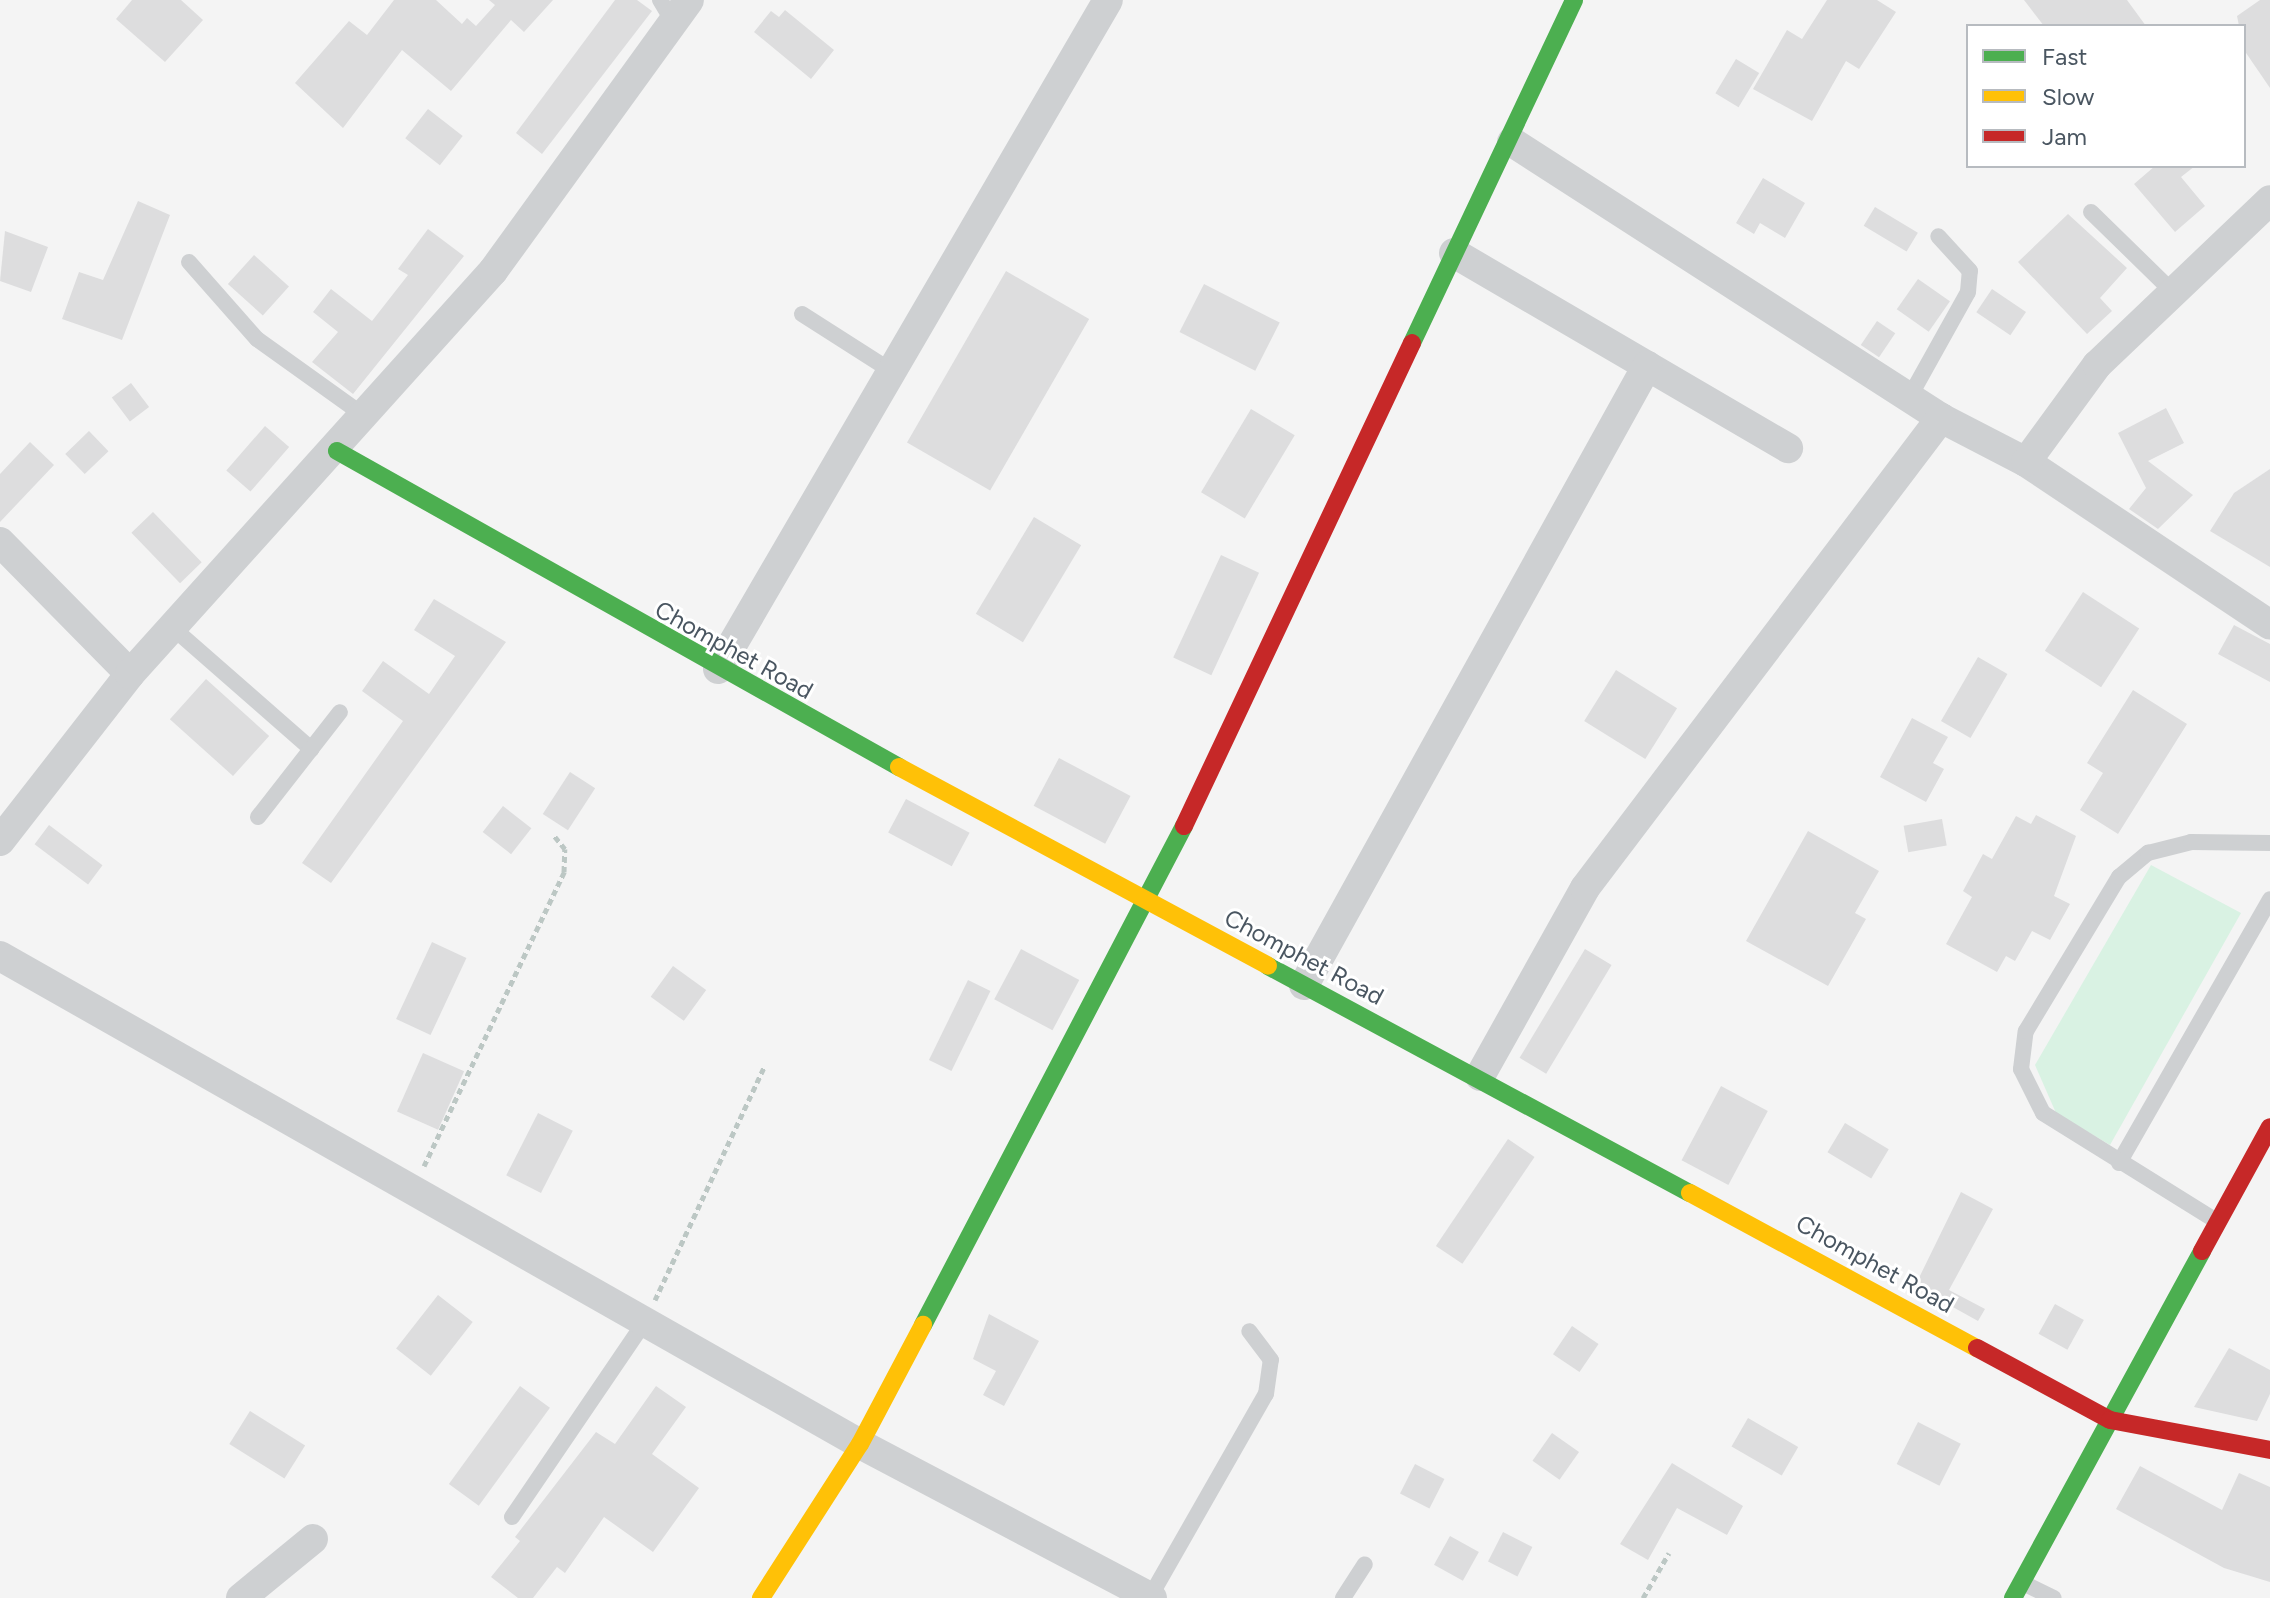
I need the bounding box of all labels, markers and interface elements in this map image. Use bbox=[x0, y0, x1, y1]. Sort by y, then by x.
legend bbox=[1966, 24, 2246, 168]
text: Fast bbox=[2042, 42, 2087, 71]
text: Slow bbox=[2042, 82, 2094, 111]
text: Jam bbox=[2042, 122, 2087, 151]
street label: Chomphet Road bbox=[650, 595, 818, 705]
street label: Chomphet Road bbox=[1220, 903, 1388, 1011]
street label: Chomphet Road bbox=[1791, 1209, 1959, 1319]

